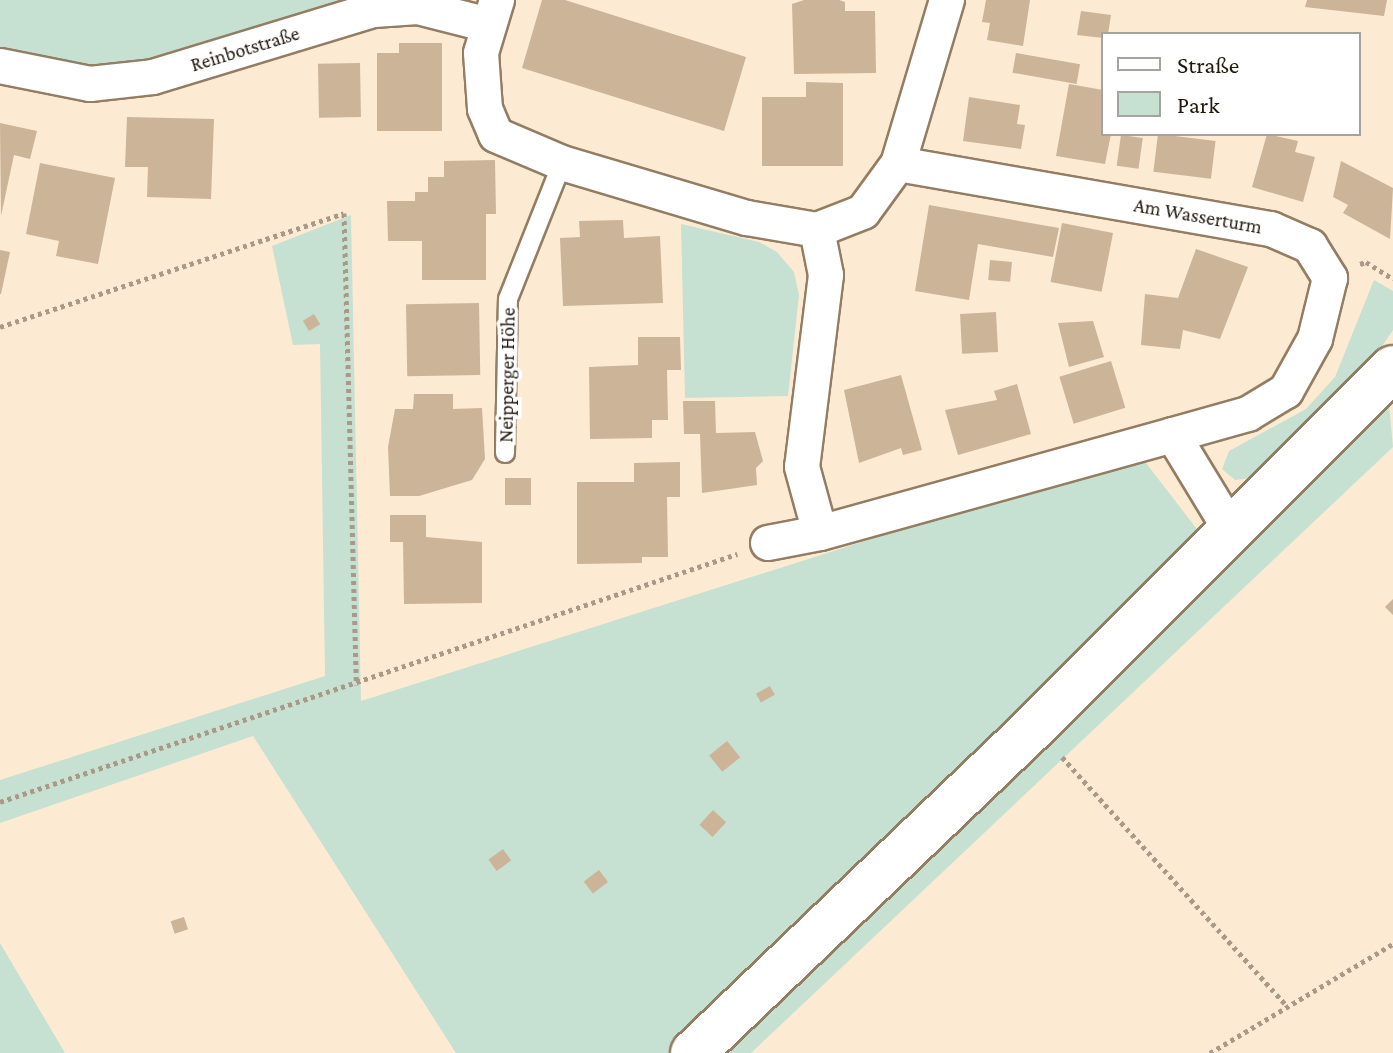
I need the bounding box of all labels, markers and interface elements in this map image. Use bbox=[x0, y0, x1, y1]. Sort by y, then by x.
street label: Reinbotstraße bbox=[188, 21, 302, 77]
legend bbox=[1101, 32, 1361, 136]
text: Straße bbox=[1177, 51, 1239, 78]
text: Park bbox=[1177, 91, 1220, 118]
street label: Am Wasserturm bbox=[1132, 193, 1264, 239]
street label: Neipperger Höhe bbox=[494, 307, 520, 443]

